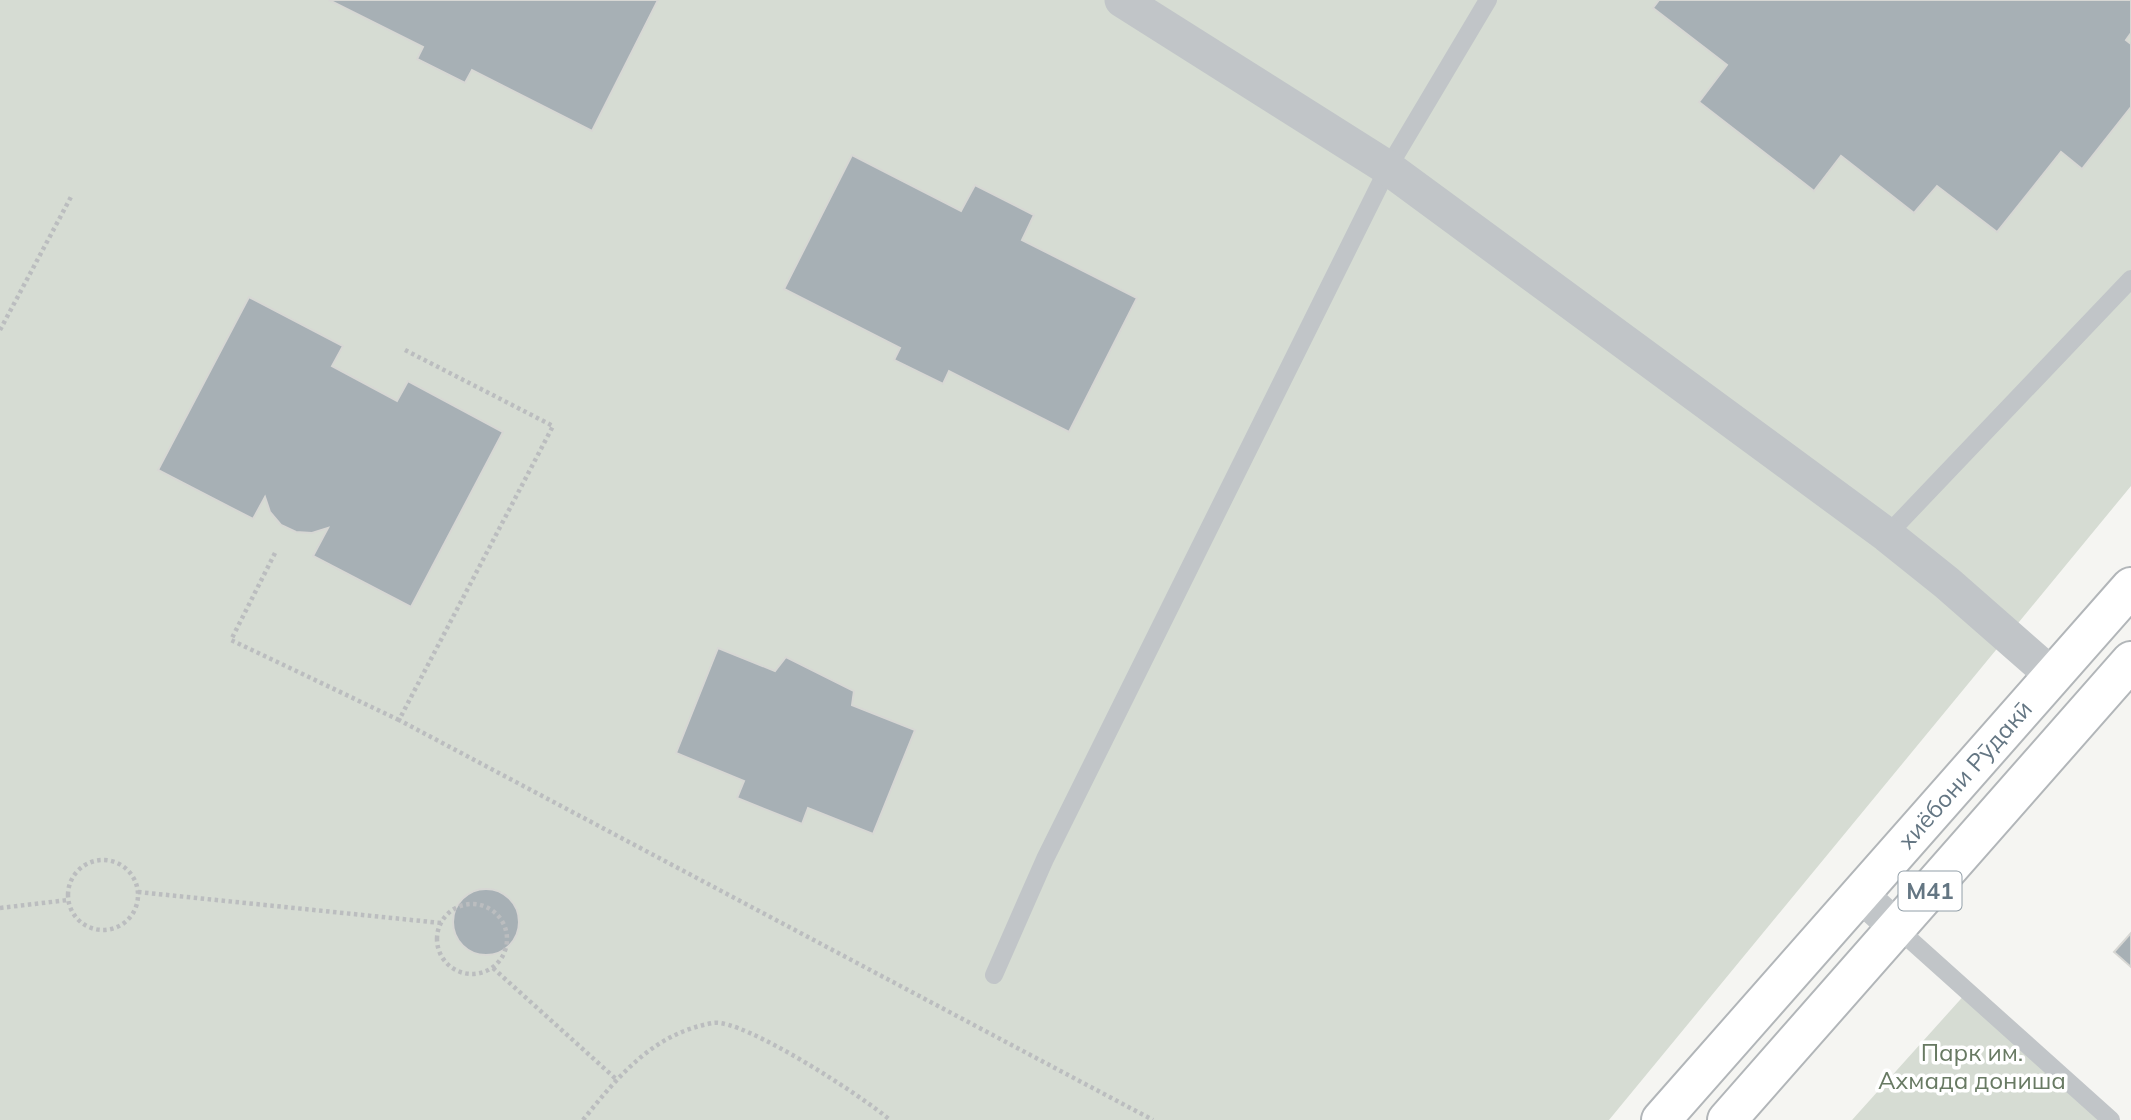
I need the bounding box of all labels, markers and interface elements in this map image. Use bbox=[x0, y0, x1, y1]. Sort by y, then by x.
street label: хиёбони Рӯдакӣ bbox=[1891, 694, 2038, 855]
road number: M41 bbox=[1898, 872, 1962, 911]
park label: Парк им. Ахмада дониша bbox=[1878, 1037, 2066, 1095]

